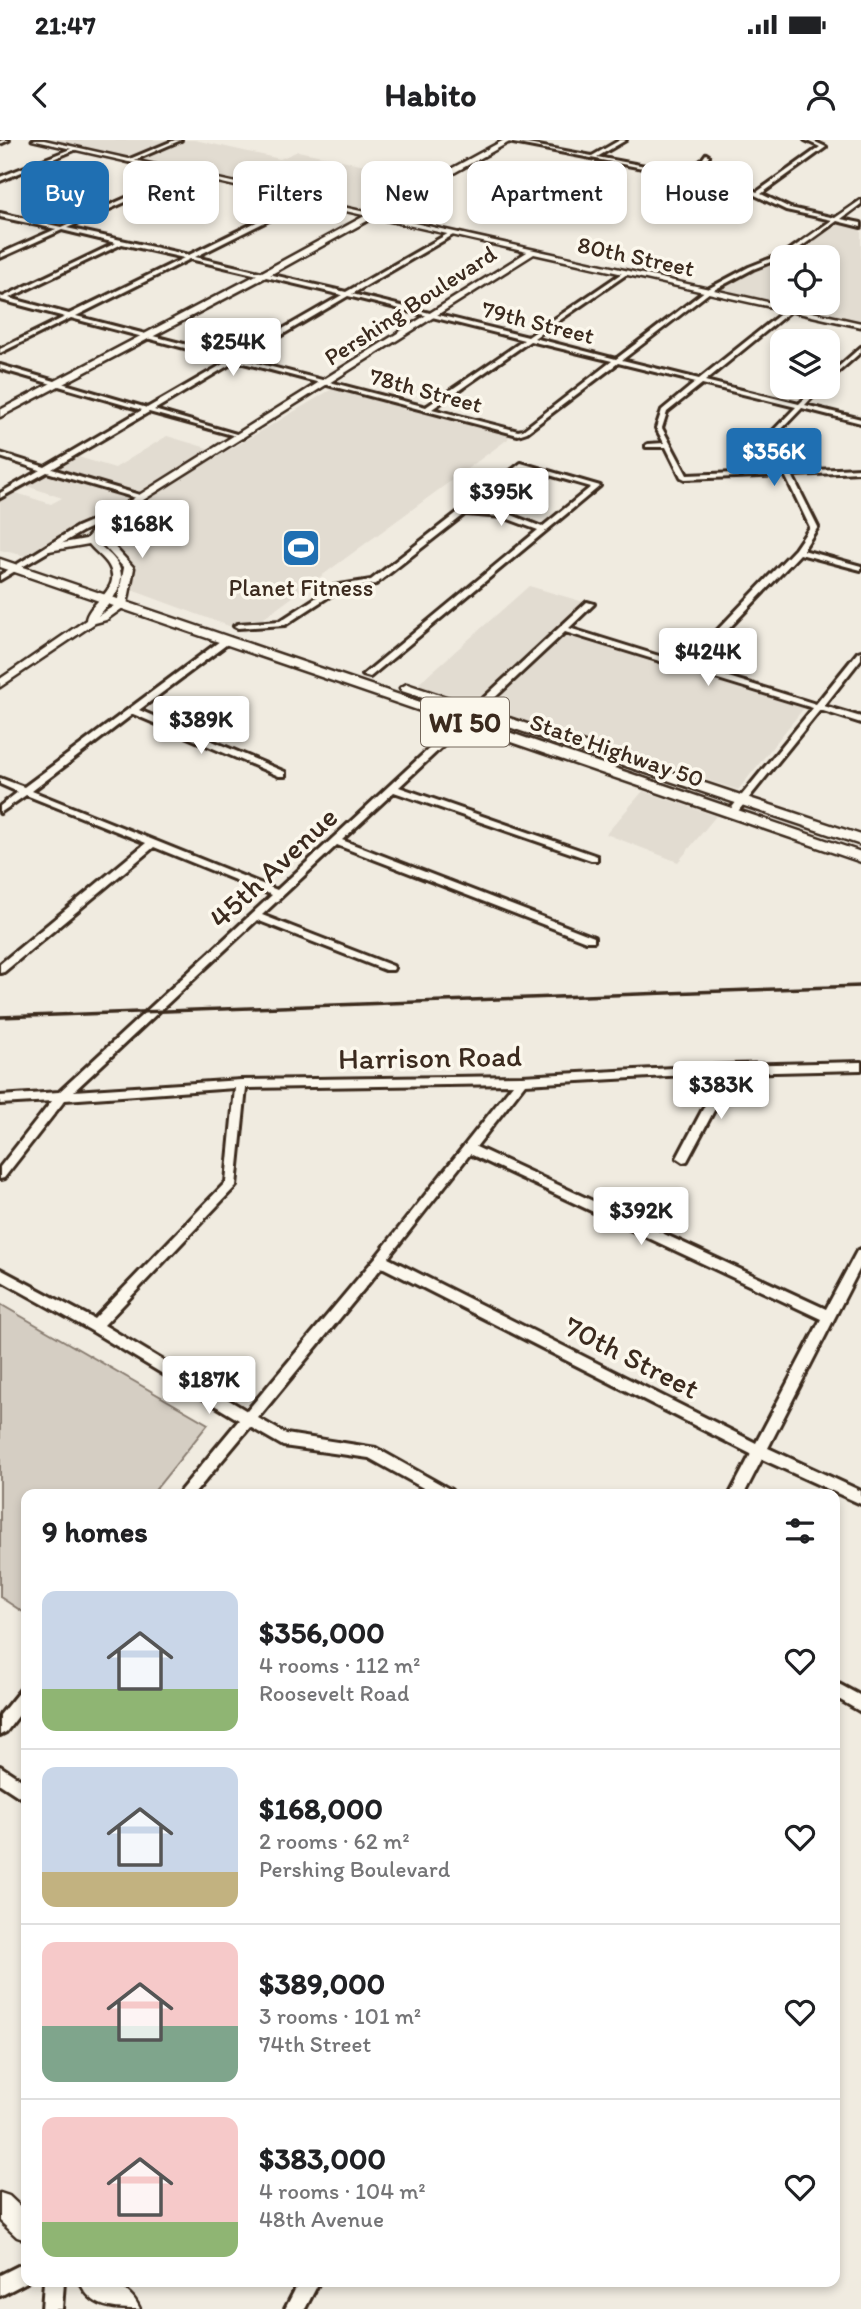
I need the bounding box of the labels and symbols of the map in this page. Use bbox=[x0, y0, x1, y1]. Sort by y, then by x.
street label: 80th Street bbox=[575, 229, 697, 283]
street label: Pershing Boulevard bbox=[318, 238, 502, 372]
street label: 79th Street bbox=[479, 294, 597, 350]
pin: $254K bbox=[184, 318, 282, 378]
street label: 78th Street bbox=[366, 361, 486, 419]
pin: $356K bbox=[725, 428, 823, 488]
pin: $395K bbox=[452, 468, 550, 528]
pin: $168K bbox=[93, 500, 191, 560]
sports icon: Planet Fitness bbox=[280, 527, 322, 569]
place label: Planet Fitness bbox=[229, 573, 373, 602]
pin: $424K bbox=[659, 629, 757, 688]
pin: $389K bbox=[152, 696, 250, 756]
road number: WI 50 bbox=[421, 698, 509, 746]
street label: State Highway 50 bbox=[526, 707, 708, 793]
street label: 45th Avenue bbox=[201, 798, 345, 936]
street label: Harrison Road bbox=[338, 1037, 522, 1077]
pin: $383K bbox=[672, 1062, 770, 1121]
pin: $392K bbox=[592, 1188, 690, 1247]
street label: 70th Street bbox=[558, 1307, 706, 1407]
pin: $187K bbox=[160, 1356, 258, 1416]

